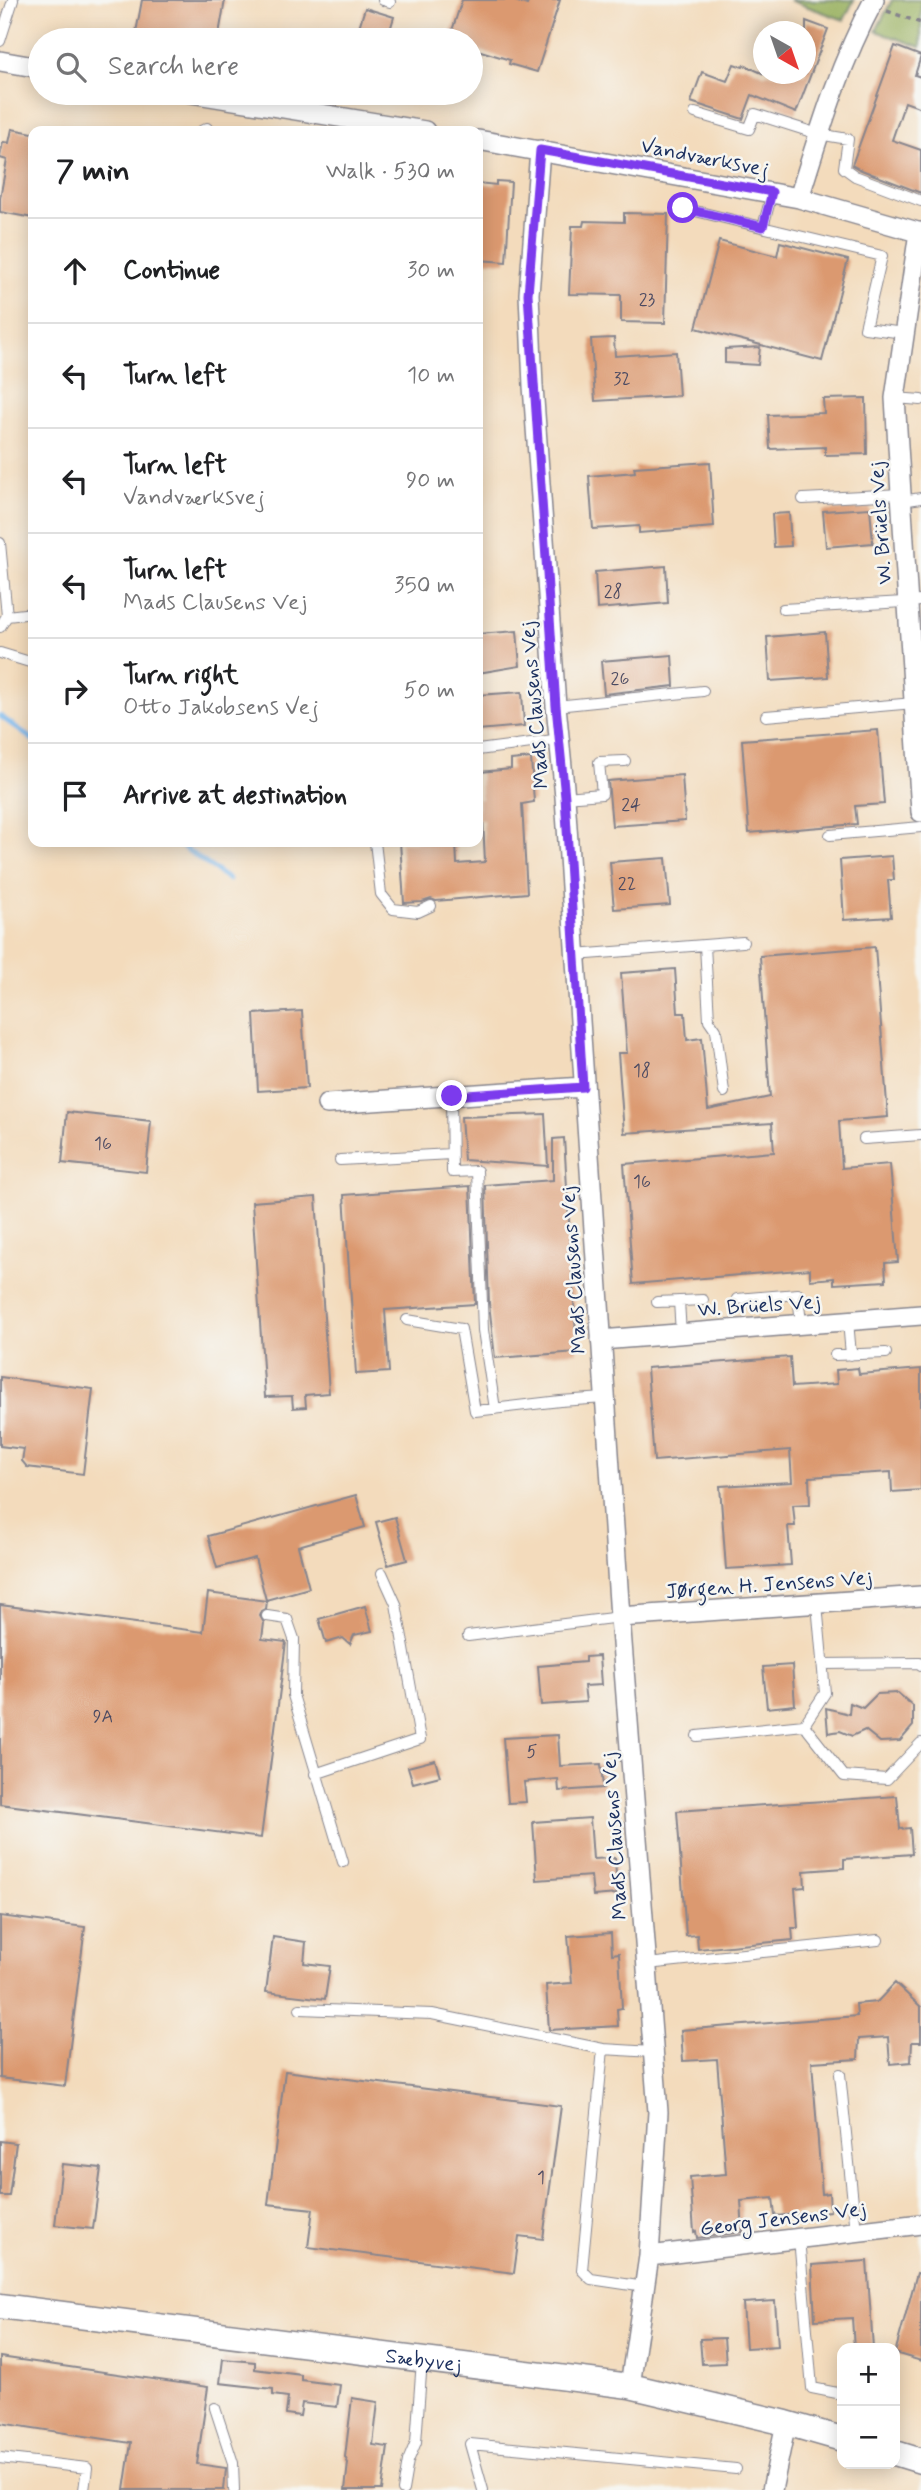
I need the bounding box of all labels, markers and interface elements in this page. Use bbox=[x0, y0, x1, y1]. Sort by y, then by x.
north arrow bbox=[753, 21, 816, 84]
search box bbox=[28, 28, 483, 105]
icon: search bbox=[52, 48, 90, 86]
text: Search here bbox=[108, 50, 239, 84]
street label: Vandværksvej bbox=[639, 132, 771, 184]
text: 7 min bbox=[56, 152, 130, 191]
text: Walk · 530 m bbox=[326, 157, 455, 187]
route start bbox=[667, 192, 698, 223]
icon: ahead bbox=[56, 252, 94, 290]
text: Continue bbox=[123, 254, 220, 288]
text: 30 m bbox=[407, 256, 455, 286]
house number: 23 bbox=[639, 288, 656, 312]
icon: left bbox=[56, 357, 94, 395]
text: Turn left bbox=[123, 359, 227, 393]
text: 10 m bbox=[407, 361, 455, 391]
house number: 32 bbox=[613, 367, 631, 391]
text: Turn left bbox=[123, 449, 227, 483]
street label: W. Brüels Vej bbox=[863, 460, 899, 585]
icon: left bbox=[56, 462, 94, 500]
text: 90 m bbox=[406, 466, 455, 496]
text: Vandværksvej bbox=[123, 483, 265, 513]
text: Turn left bbox=[123, 554, 227, 588]
icon: left bbox=[56, 567, 94, 605]
text: 350 m bbox=[394, 571, 455, 601]
house number: 28 bbox=[604, 580, 622, 604]
text: Mads Clausens Vej bbox=[123, 588, 307, 618]
street label: Mads Clausens Vej bbox=[514, 620, 556, 790]
text: Turn right bbox=[123, 659, 239, 693]
house number: 26 bbox=[611, 667, 629, 691]
icon: right bbox=[56, 672, 94, 710]
text: 50 m bbox=[404, 676, 455, 706]
text: Otto Jakobsens Vej bbox=[123, 693, 319, 723]
icon: arrive bbox=[56, 777, 94, 815]
text: Arrive at destination bbox=[123, 779, 347, 813]
house number: 24 bbox=[621, 793, 641, 817]
house number: 22 bbox=[618, 872, 636, 896]
house number: 18 bbox=[633, 1059, 651, 1083]
route end bbox=[436, 1080, 467, 1111]
house number: 16 bbox=[94, 1132, 112, 1156]
house number: 16 bbox=[633, 1170, 651, 1194]
street label: Mads Clausens Vej bbox=[554, 1185, 594, 1355]
street label: W. Brüels Vej bbox=[697, 1288, 822, 1324]
street label: Jørgen H. Jensens Vej bbox=[665, 1564, 873, 1608]
house number: 9A bbox=[93, 1705, 113, 1729]
house number: 5 bbox=[527, 1740, 538, 1764]
street label: Mads Clausens Vej bbox=[595, 1751, 635, 1921]
house number: 1 bbox=[537, 2166, 545, 2190]
street label: Georg Jensens Vej bbox=[698, 2195, 868, 2244]
street label: Sæbyvej bbox=[384, 2342, 463, 2379]
map controls bbox=[837, 2343, 900, 2469]
button: + bbox=[837, 2343, 900, 2406]
button: − bbox=[837, 2406, 900, 2469]

